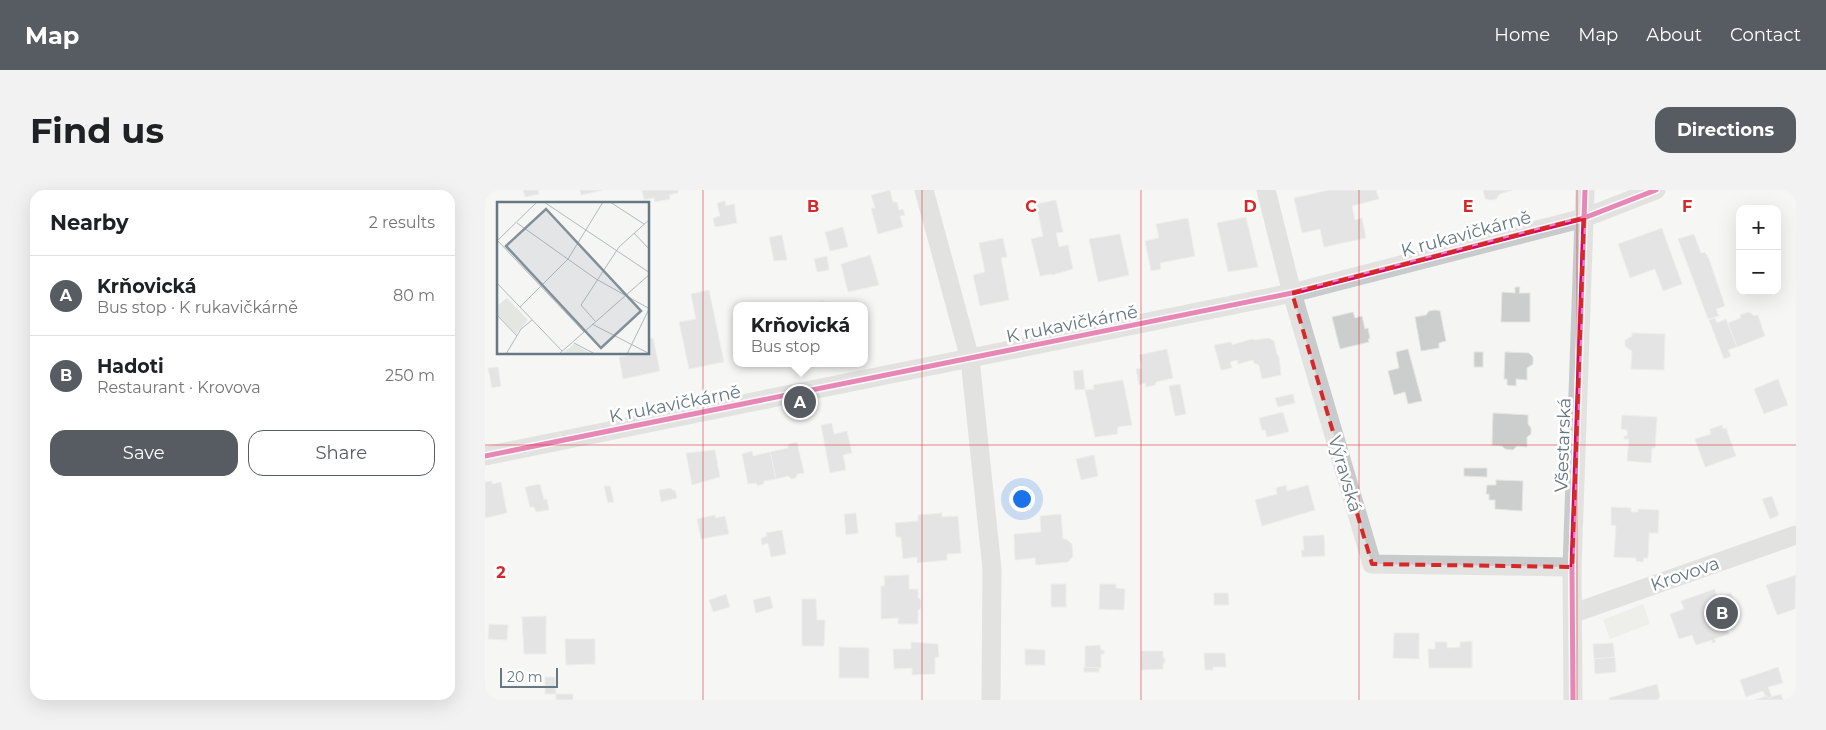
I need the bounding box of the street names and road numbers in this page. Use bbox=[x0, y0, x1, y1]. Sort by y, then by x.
street label: K rukavičkárně bbox=[1399, 206, 1534, 262]
street label: K rukavičkárně bbox=[1004, 300, 1140, 348]
street label: K rukavičkárně bbox=[607, 380, 743, 428]
street label: Všestarská bbox=[1550, 397, 1576, 493]
street label: Výravská bbox=[1324, 433, 1366, 515]
street label: Krovova bbox=[1648, 552, 1722, 596]

